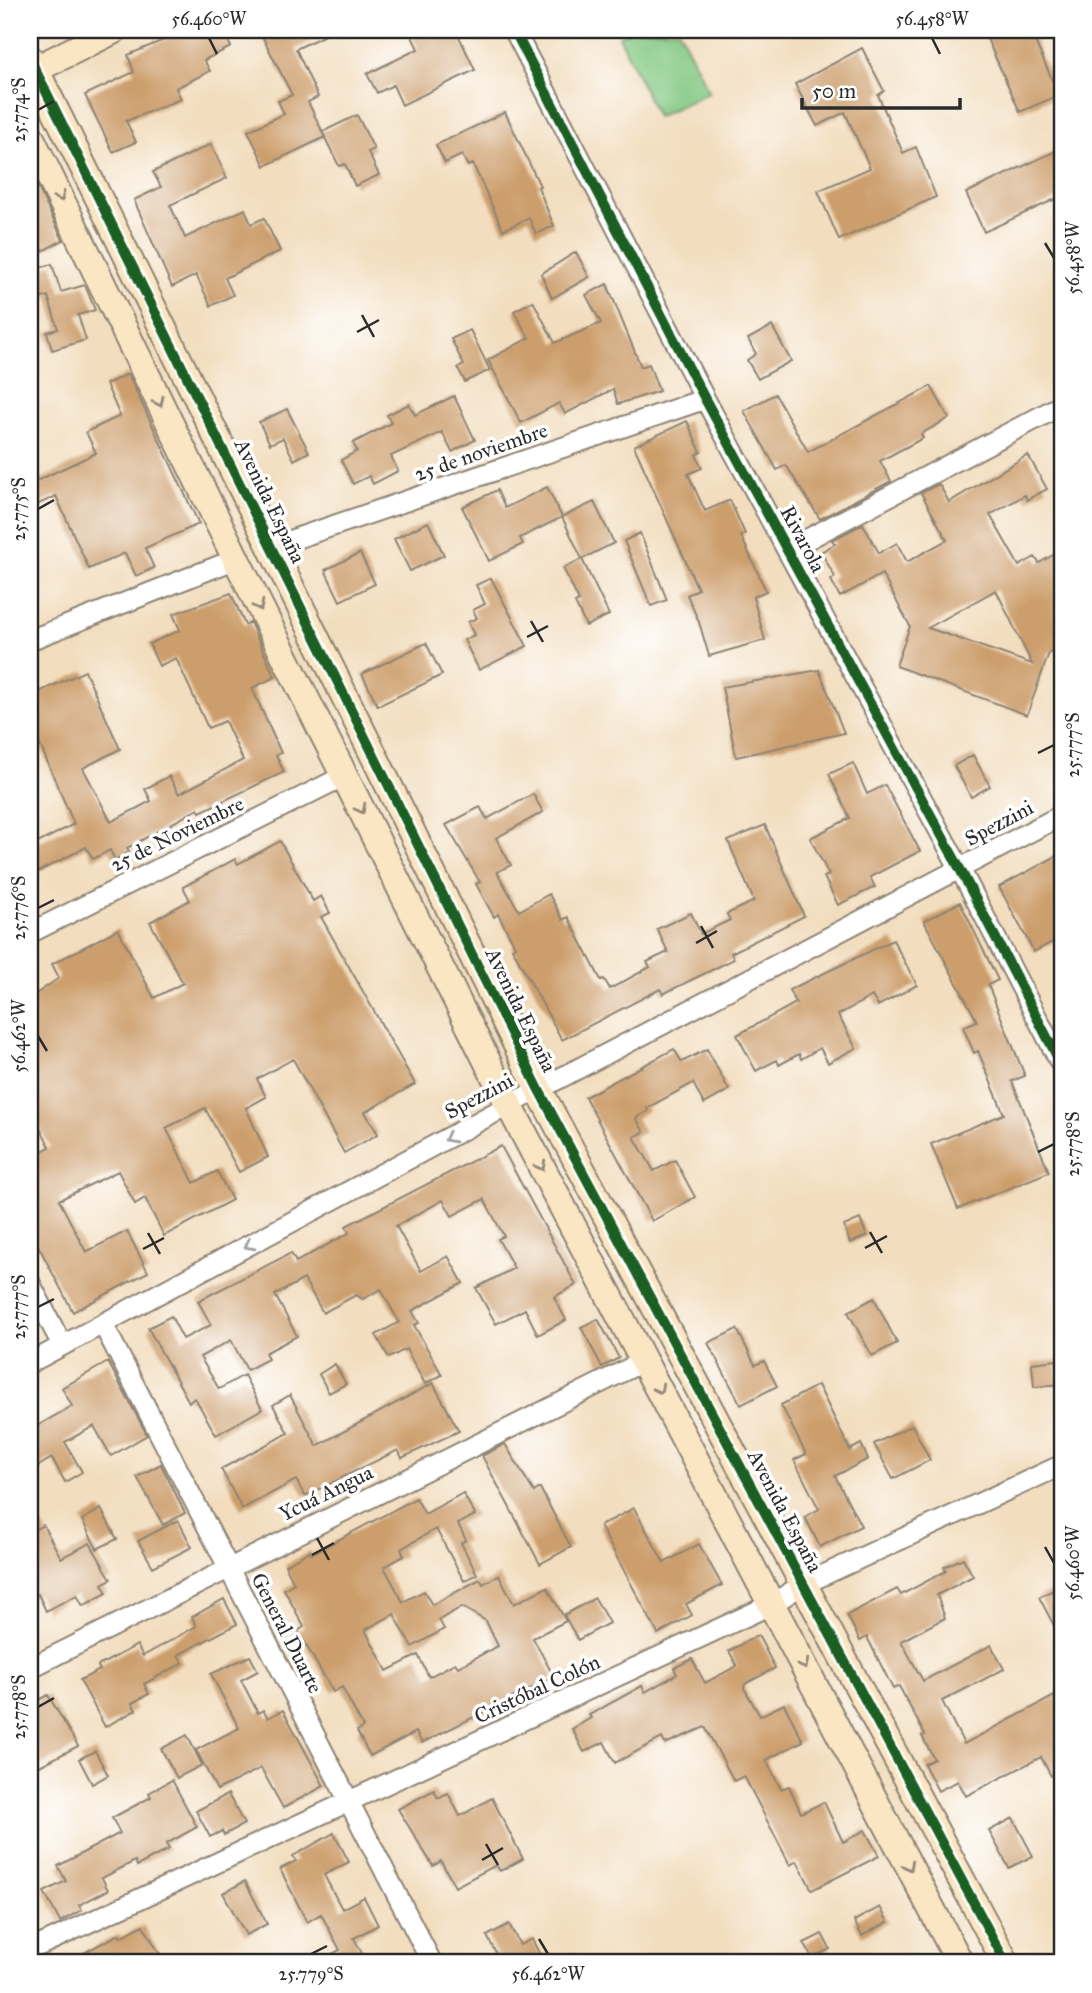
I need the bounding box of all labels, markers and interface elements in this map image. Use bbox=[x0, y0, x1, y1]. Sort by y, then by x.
text: 56.460°W bbox=[172, 8, 247, 30]
text: 56.458°W bbox=[895, 8, 969, 30]
scale bar bbox=[802, 66, 959, 110]
text: 25.774°S bbox=[8, 77, 30, 143]
text: 50 m bbox=[812, 78, 857, 104]
one-way arrow bbox=[51, 190, 65, 202]
text: 56.458°W bbox=[1062, 221, 1084, 295]
one-way arrow bbox=[151, 395, 165, 407]
street label: 25 de noviembre bbox=[411, 417, 551, 487]
street label: Avenida España bbox=[228, 434, 311, 568]
text: 25.775°S bbox=[8, 477, 30, 541]
street label: Rivarola bbox=[775, 501, 831, 577]
one-way arrow bbox=[251, 599, 265, 611]
text: 25.777°S bbox=[1062, 712, 1084, 778]
street label: 25 de Noviembre bbox=[106, 790, 248, 877]
street label: Spezzini bbox=[960, 794, 1038, 852]
one-way arrow bbox=[352, 802, 366, 814]
text: 25.776°S bbox=[8, 876, 30, 940]
street label: Avenida España bbox=[479, 943, 562, 1077]
text: 56.462°W bbox=[8, 998, 30, 1073]
street label: Spezzini bbox=[440, 1067, 518, 1125]
text: 25.778°S bbox=[1062, 1112, 1084, 1176]
one-way arrow bbox=[444, 1129, 456, 1143]
one-way arrow bbox=[533, 1159, 546, 1171]
one-way arrow bbox=[244, 1237, 256, 1250]
text: 25.777°S bbox=[8, 1274, 30, 1340]
one-way arrow bbox=[650, 1382, 664, 1394]
street label: Avenida España bbox=[741, 1444, 828, 1577]
street label: Ycuá Angua bbox=[275, 1459, 377, 1527]
text: 56.460°W bbox=[1062, 1525, 1084, 1600]
street label: General Duarte bbox=[245, 1568, 329, 1698]
street label: Cristóbal Colón bbox=[470, 1649, 604, 1729]
one-way arrow bbox=[795, 1657, 809, 1670]
text: 25.778°S bbox=[8, 1675, 30, 1739]
one-way arrow bbox=[901, 1859, 914, 1871]
text: 25.779°S bbox=[278, 1963, 344, 1985]
text: 56.462°W bbox=[511, 1963, 586, 1985]

